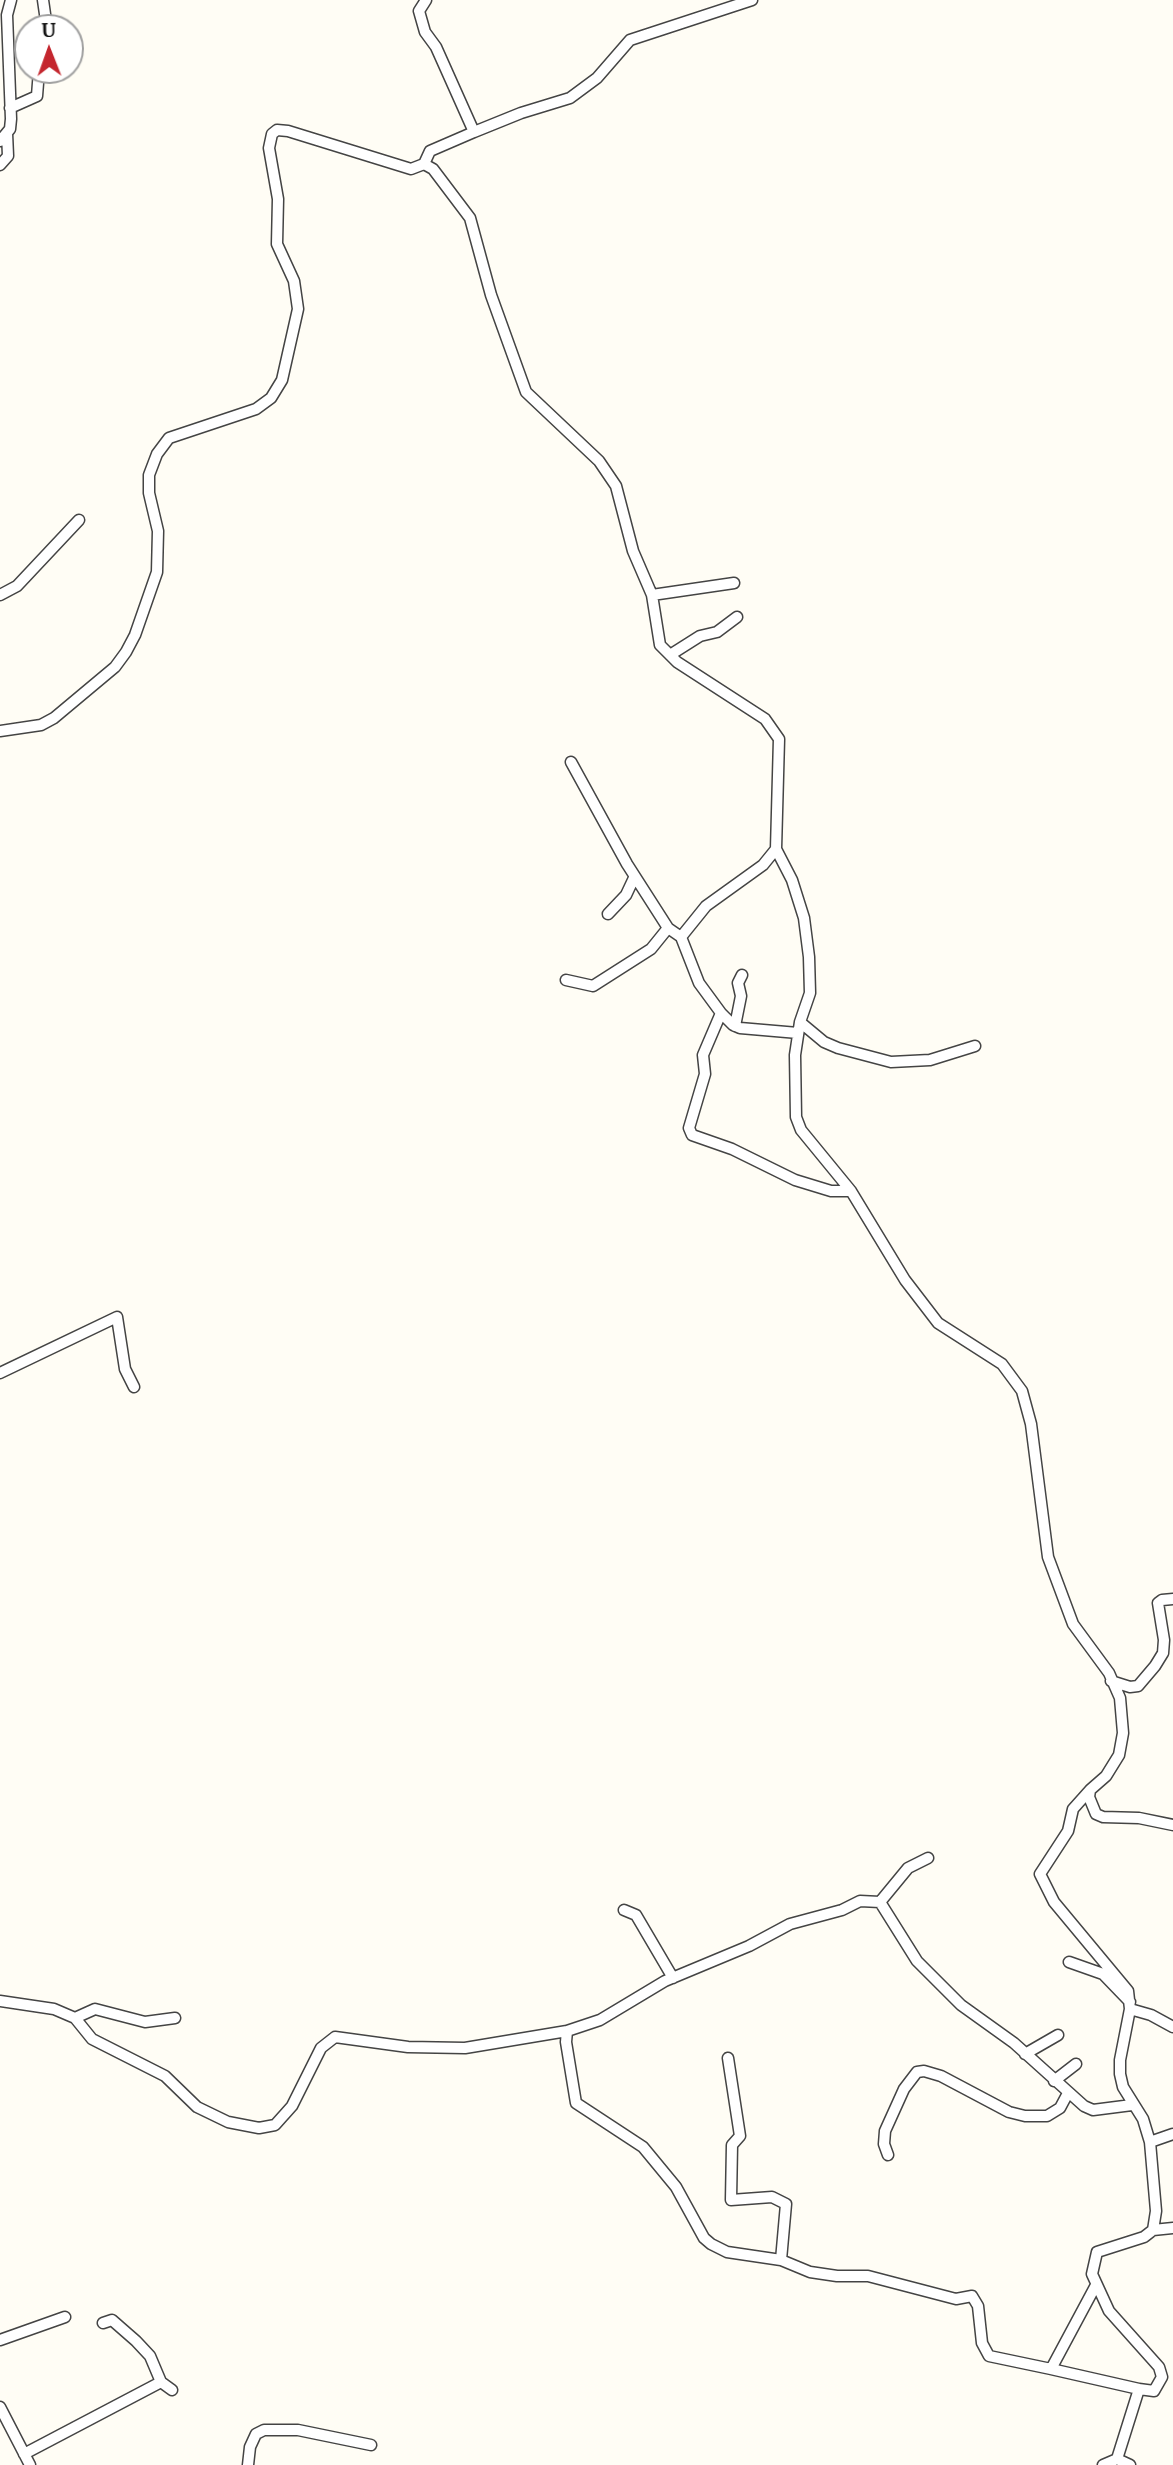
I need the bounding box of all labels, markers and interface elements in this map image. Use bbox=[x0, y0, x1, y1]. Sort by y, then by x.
north arrow bbox=[14, 14, 84, 84]
text: U bbox=[41, 18, 56, 42]

